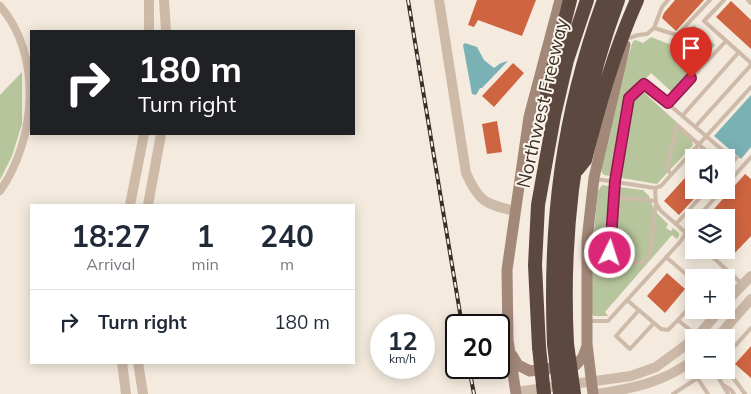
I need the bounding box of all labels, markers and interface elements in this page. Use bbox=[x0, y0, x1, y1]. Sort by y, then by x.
street label: Northwest Freeway bbox=[511, 16, 573, 190]
pin bbox=[670, 27, 712, 78]
icon: arrive bbox=[677, 34, 705, 62]
text: 180 m bbox=[138, 47, 242, 91]
icon: right bbox=[55, 50, 120, 115]
text: Turn right bbox=[138, 90, 236, 118]
map controls bbox=[685, 149, 735, 379]
button: sound bbox=[685, 149, 735, 199]
button: layers bbox=[685, 209, 735, 259]
text: 18:27 bbox=[71, 217, 151, 255]
text: 1 bbox=[196, 217, 214, 255]
text: 240 bbox=[260, 217, 314, 255]
position arrow bbox=[583, 226, 635, 278]
text: Arrival bbox=[86, 254, 135, 274]
text: min bbox=[192, 254, 219, 274]
text: m bbox=[280, 254, 294, 274]
button: + bbox=[685, 269, 735, 319]
icon: right bbox=[55, 308, 83, 336]
text: Turn right bbox=[98, 310, 187, 334]
text: 180 m bbox=[274, 310, 330, 334]
speed limit sign: 20 bbox=[445, 314, 510, 379]
text: 12 bbox=[387, 325, 418, 356]
button: − bbox=[685, 329, 735, 379]
text: km/h bbox=[389, 351, 416, 366]

